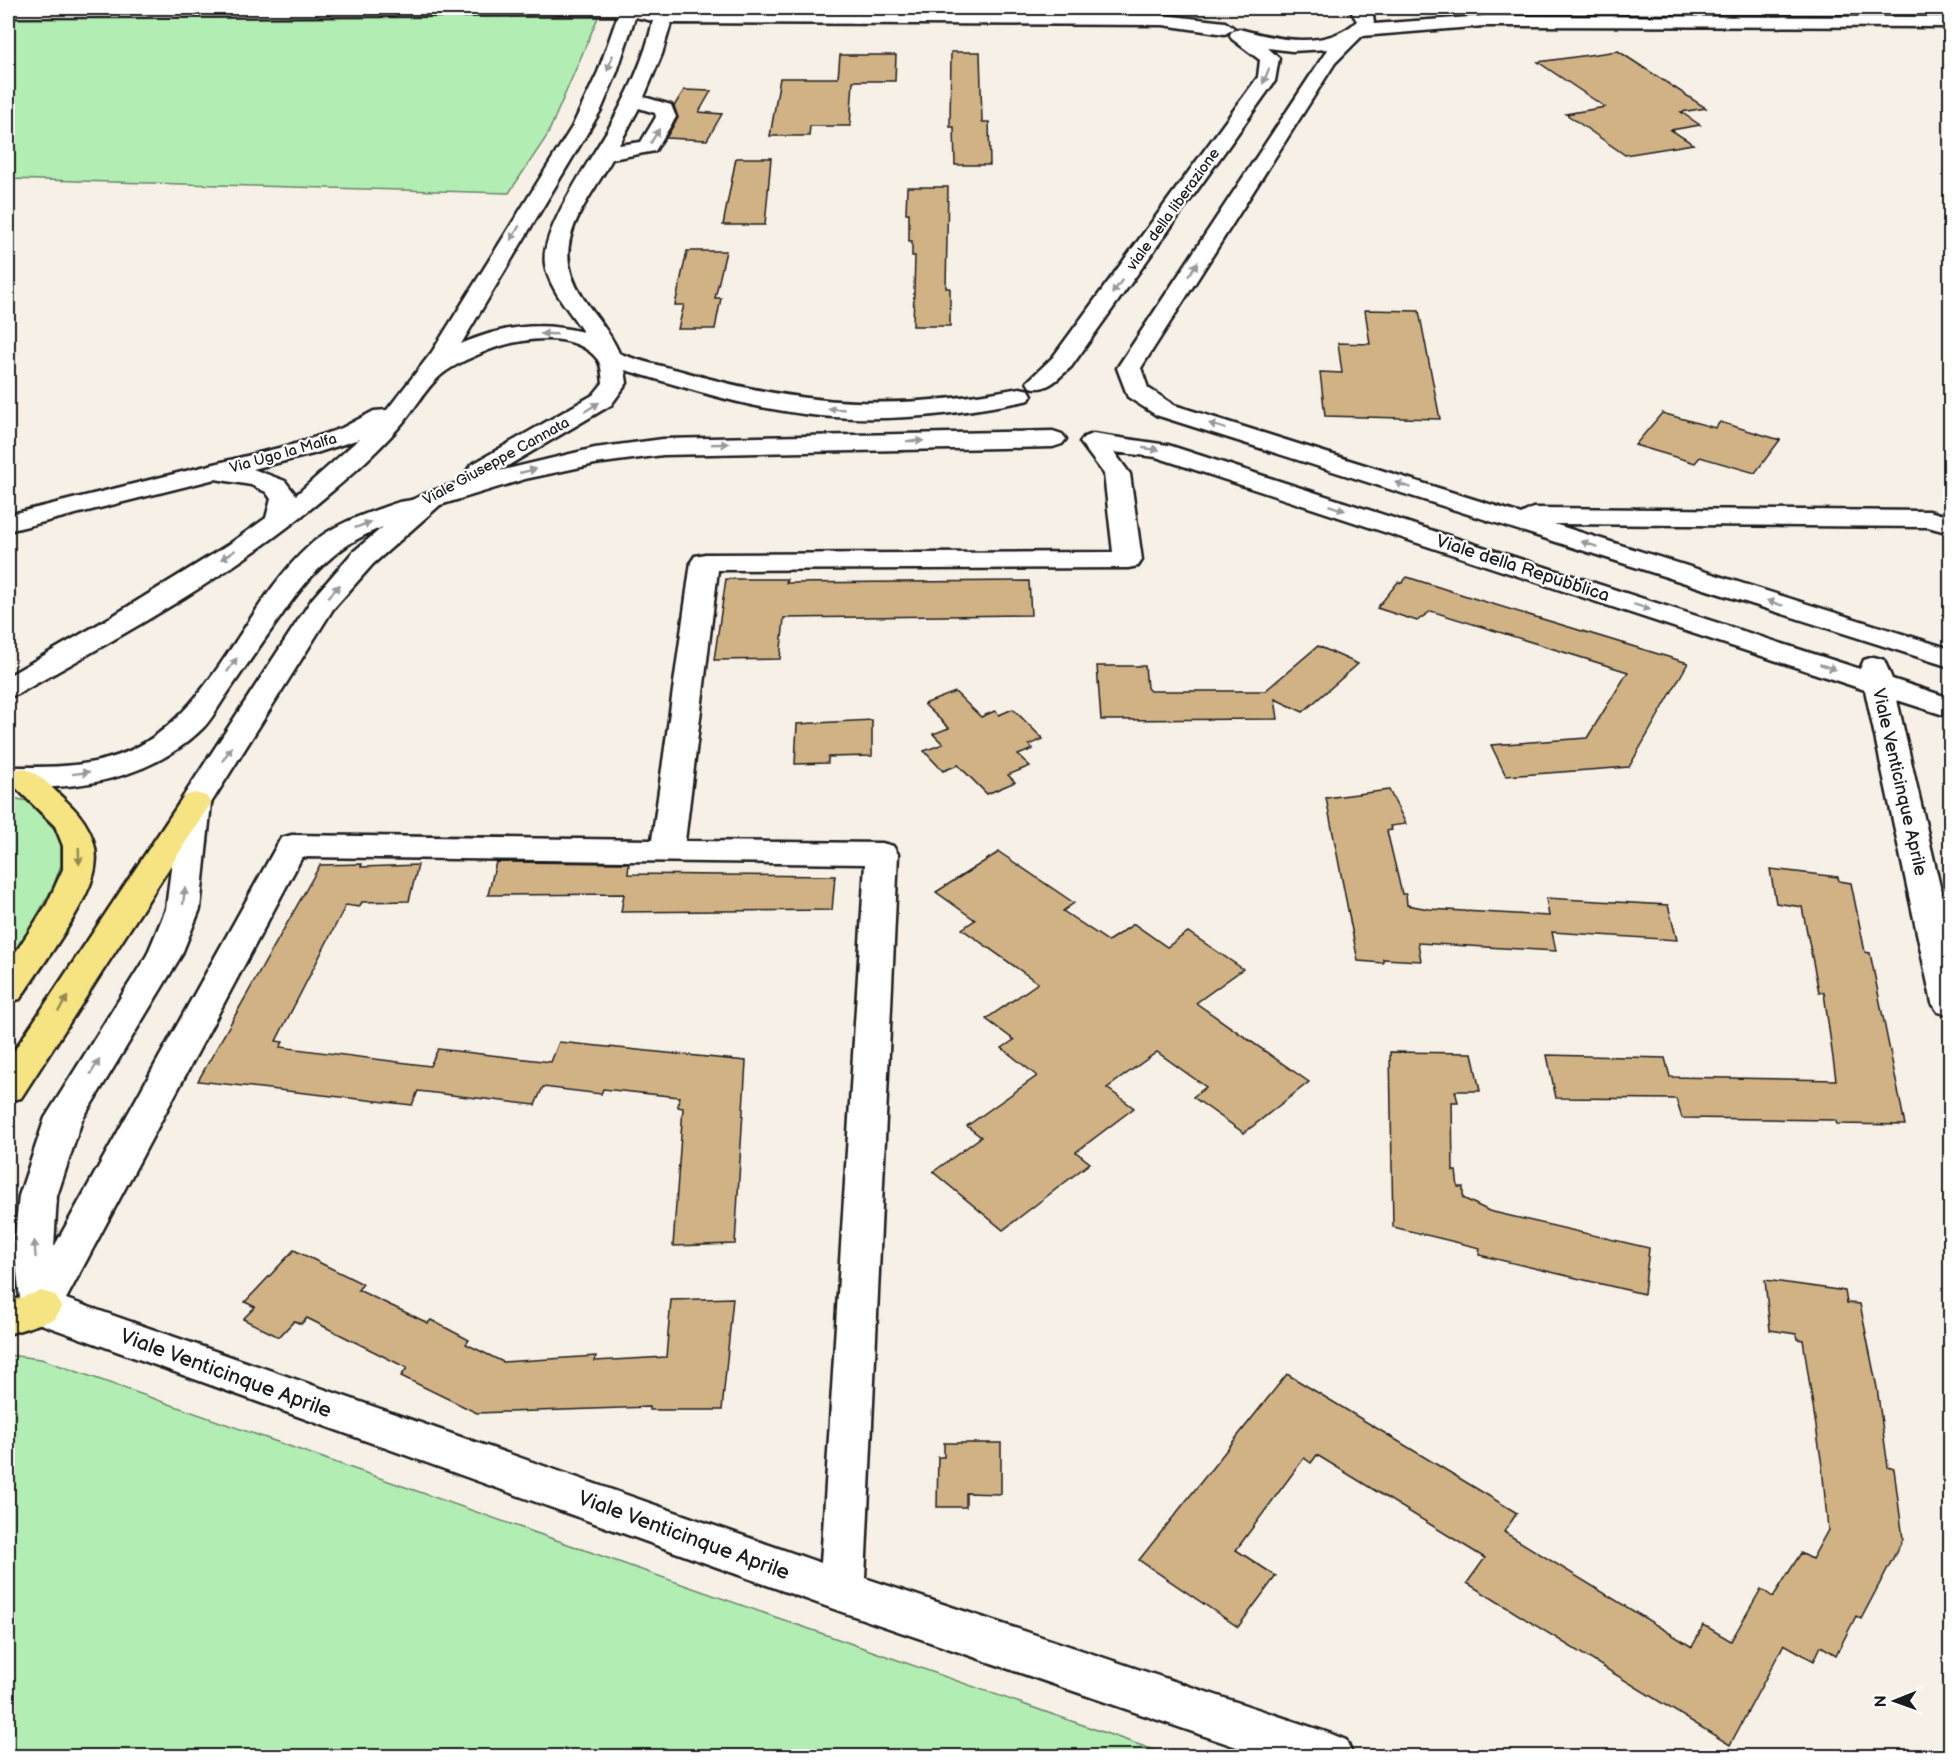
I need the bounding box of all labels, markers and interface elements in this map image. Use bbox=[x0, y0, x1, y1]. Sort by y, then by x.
one-way arrow bbox=[605, 54, 615, 72]
one-way arrow bbox=[1260, 68, 1270, 86]
one-way arrow bbox=[649, 128, 660, 144]
street label: viale della liberazione bbox=[1122, 144, 1224, 275]
one-way arrow bbox=[510, 225, 521, 241]
one-way arrow bbox=[1187, 261, 1198, 278]
one-way arrow bbox=[1111, 278, 1123, 294]
one-way arrow bbox=[540, 329, 559, 338]
one-way arrow bbox=[584, 401, 600, 412]
one-way arrow bbox=[827, 404, 846, 413]
street label: Viale Giuseppe Cannata bbox=[420, 413, 573, 510]
one-way arrow bbox=[1208, 421, 1226, 430]
street label: Via Ugo la Malfa bbox=[227, 429, 339, 478]
one-way arrow bbox=[906, 436, 925, 445]
one-way arrow bbox=[711, 440, 730, 449]
one-way arrow bbox=[1142, 445, 1161, 454]
one-way arrow bbox=[518, 465, 537, 475]
one-way arrow bbox=[1394, 480, 1412, 489]
one-way arrow bbox=[1328, 504, 1346, 513]
one-way arrow bbox=[354, 520, 372, 529]
street label: Viale della Repubblica bbox=[1434, 531, 1612, 606]
one-way arrow bbox=[1580, 539, 1598, 548]
one-way arrow bbox=[221, 549, 237, 561]
one-way arrow bbox=[327, 584, 340, 599]
one-way arrow bbox=[1766, 597, 1784, 607]
one-way arrow bbox=[1633, 603, 1651, 612]
one-way arrow bbox=[226, 657, 238, 673]
one-way arrow bbox=[1819, 663, 1837, 673]
street label: Viale Venticinque Aprile bbox=[1868, 686, 1931, 878]
one-way arrow bbox=[221, 745, 232, 762]
one-way arrow bbox=[71, 768, 90, 777]
one-way arrow bbox=[74, 847, 83, 866]
one-way arrow bbox=[180, 886, 189, 905]
one-way arrow bbox=[57, 996, 68, 1012]
one-way arrow bbox=[89, 1059, 100, 1075]
one-way arrow bbox=[30, 1240, 39, 1259]
street label: Viale Venticinque Aprile bbox=[117, 1324, 335, 1423]
street label: Viale Venticinque Aprile bbox=[575, 1486, 793, 1585]
north arrow bbox=[1865, 1671, 1925, 1731]
text: N bbox=[1872, 1695, 1891, 1707]

